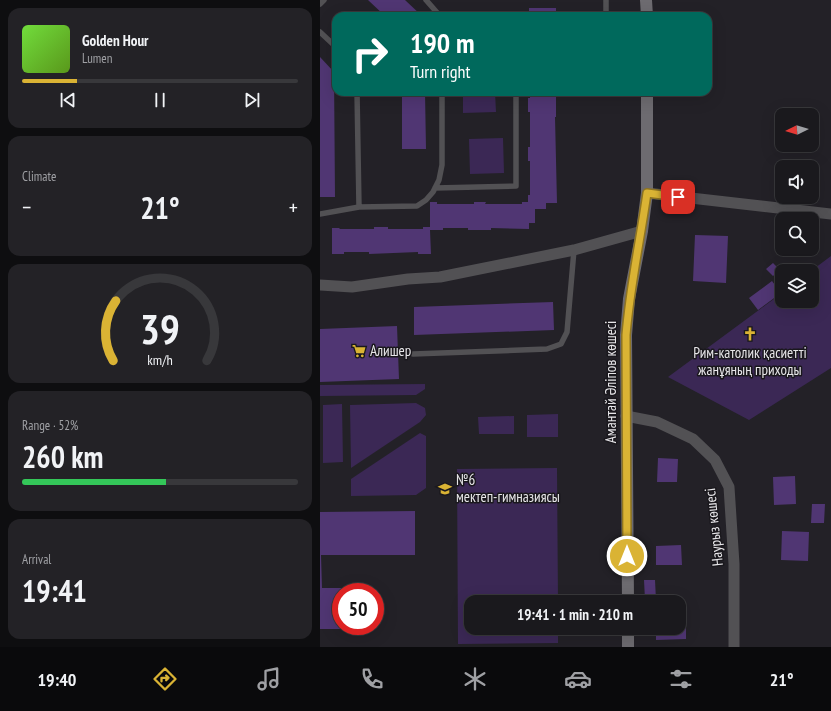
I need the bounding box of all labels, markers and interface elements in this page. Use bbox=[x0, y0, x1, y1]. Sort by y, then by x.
text: 190 m bbox=[410, 24, 474, 61]
icon: right bbox=[344, 28, 396, 80]
text: Golden Hour bbox=[82, 31, 149, 50]
text: Lumen bbox=[82, 50, 112, 67]
text: Turn right bbox=[410, 60, 470, 83]
icon: previous bbox=[57, 89, 79, 111]
icon: pause bbox=[149, 89, 171, 111]
icon: next bbox=[241, 89, 263, 111]
north arrow bbox=[775, 108, 819, 152]
map controls bbox=[775, 108, 819, 308]
button: sound bbox=[775, 160, 819, 204]
text: Climate bbox=[22, 168, 56, 185]
pin bbox=[661, 180, 695, 214]
icon: arrive bbox=[667, 186, 689, 208]
text: 21° bbox=[140, 188, 180, 227]
text: − bbox=[22, 193, 31, 221]
text: + bbox=[289, 193, 298, 221]
button: search bbox=[775, 212, 819, 256]
button: layers bbox=[775, 264, 819, 308]
text: 39 bbox=[140, 302, 180, 355]
street label: Амантай Әліпов көшесі bbox=[601, 321, 620, 443]
church icon: Рим-католик қасиетті жанұяның приходы bbox=[742, 326, 758, 342]
place label: Алишер bbox=[370, 341, 411, 360]
supermarket icon: Алишер bbox=[351, 343, 367, 359]
place label: Рим-католик қасиетті жанұяның приходы bbox=[693, 343, 807, 379]
text: km/h bbox=[147, 350, 173, 369]
text: Range · 52% bbox=[22, 417, 78, 434]
text: 260 km bbox=[22, 437, 103, 476]
place label: №6 мектеп-гимназиясы bbox=[456, 470, 560, 506]
school or university icon: №6 мектеп-гимназиясы bbox=[437, 481, 453, 497]
street label: Наурыз көшесі bbox=[700, 487, 727, 567]
position arrow bbox=[606, 535, 648, 577]
text: Arrival bbox=[22, 551, 51, 568]
text: 19:41 bbox=[22, 571, 87, 610]
speed limit sign: 50 bbox=[332, 583, 384, 635]
text: 19:41 · 1 min · 210 m bbox=[517, 605, 633, 624]
icon: directions bbox=[151, 665, 179, 693]
icon: music bbox=[255, 665, 283, 693]
icon: phone bbox=[358, 665, 386, 693]
icon: climate bbox=[461, 665, 489, 693]
icon: car bbox=[564, 665, 592, 693]
icon: filters bbox=[667, 665, 695, 693]
text: 19:40 bbox=[38, 668, 76, 691]
text: 21° bbox=[770, 668, 793, 691]

